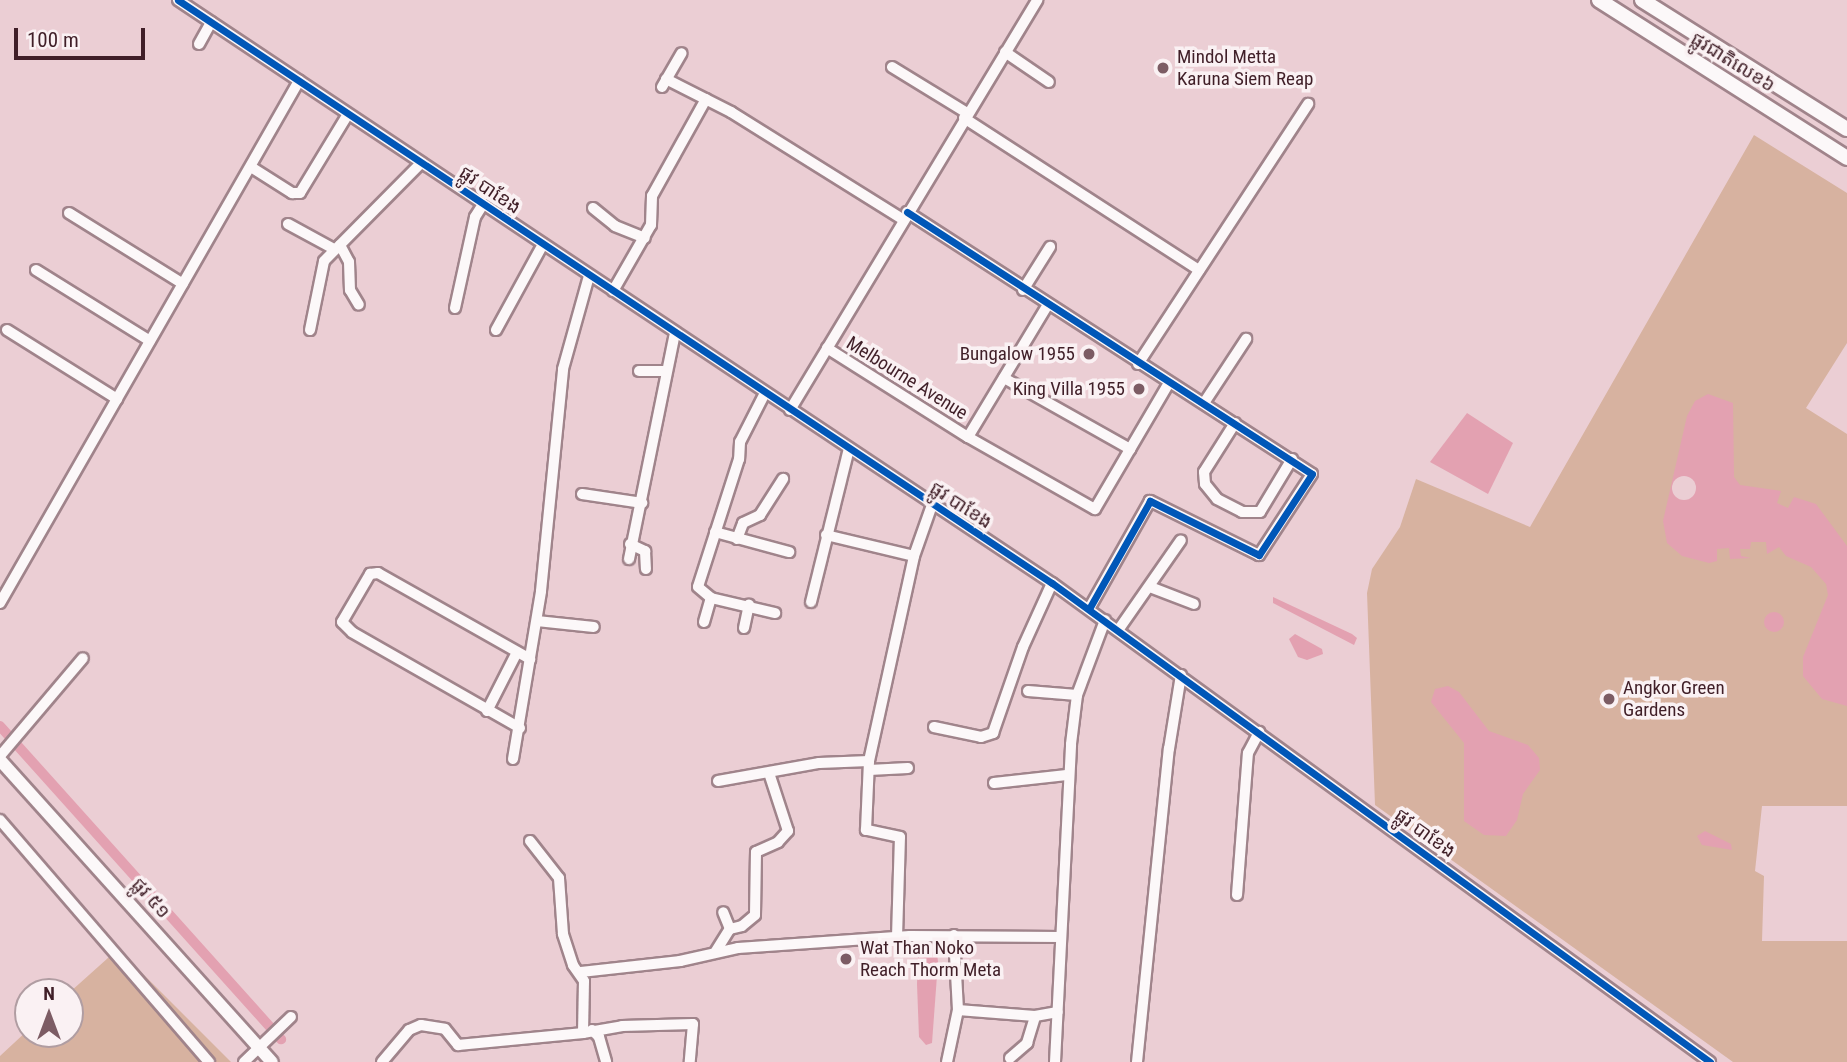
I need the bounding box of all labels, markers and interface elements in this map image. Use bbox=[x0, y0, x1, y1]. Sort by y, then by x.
scale bar bbox=[18, 14, 149, 58]
street label: ផ្លូវជាតិលេខ៦ bbox=[1687, 27, 1779, 97]
text: 100 m bbox=[27, 28, 79, 52]
place label: Mindol Metta Karuna Siem Reap bbox=[1177, 46, 1313, 90]
marker: Mindol Metta Karuna Siem Reap bbox=[1155, 60, 1171, 76]
street label: ផ្លូវ បាខែង bbox=[455, 161, 525, 219]
street label: Melbourne Avenue bbox=[842, 332, 972, 424]
place label: Bungalow 1955 bbox=[960, 343, 1075, 365]
marker: Bungalow 1955 bbox=[1081, 346, 1097, 362]
place label: King Villa 1955 bbox=[1013, 378, 1125, 400]
marker: King Villa 1955 bbox=[1131, 381, 1147, 397]
street label: ផ្លូវ បាខែង bbox=[926, 476, 996, 534]
place label: Angkor Green Gardens bbox=[1623, 677, 1725, 721]
marker: Angkor Green Gardens bbox=[1601, 691, 1617, 707]
street label: ផ្លូវ បាខែង bbox=[1390, 803, 1460, 863]
street label: ផ្លូវ ៥១ bbox=[127, 873, 175, 923]
place label: Wat Than Noko Reach Thorm Meta bbox=[860, 937, 1001, 981]
marker: Wat Than Noko Reach Thorm Meta bbox=[838, 951, 854, 967]
north arrow bbox=[14, 978, 84, 1048]
text: N bbox=[43, 982, 55, 1005]

